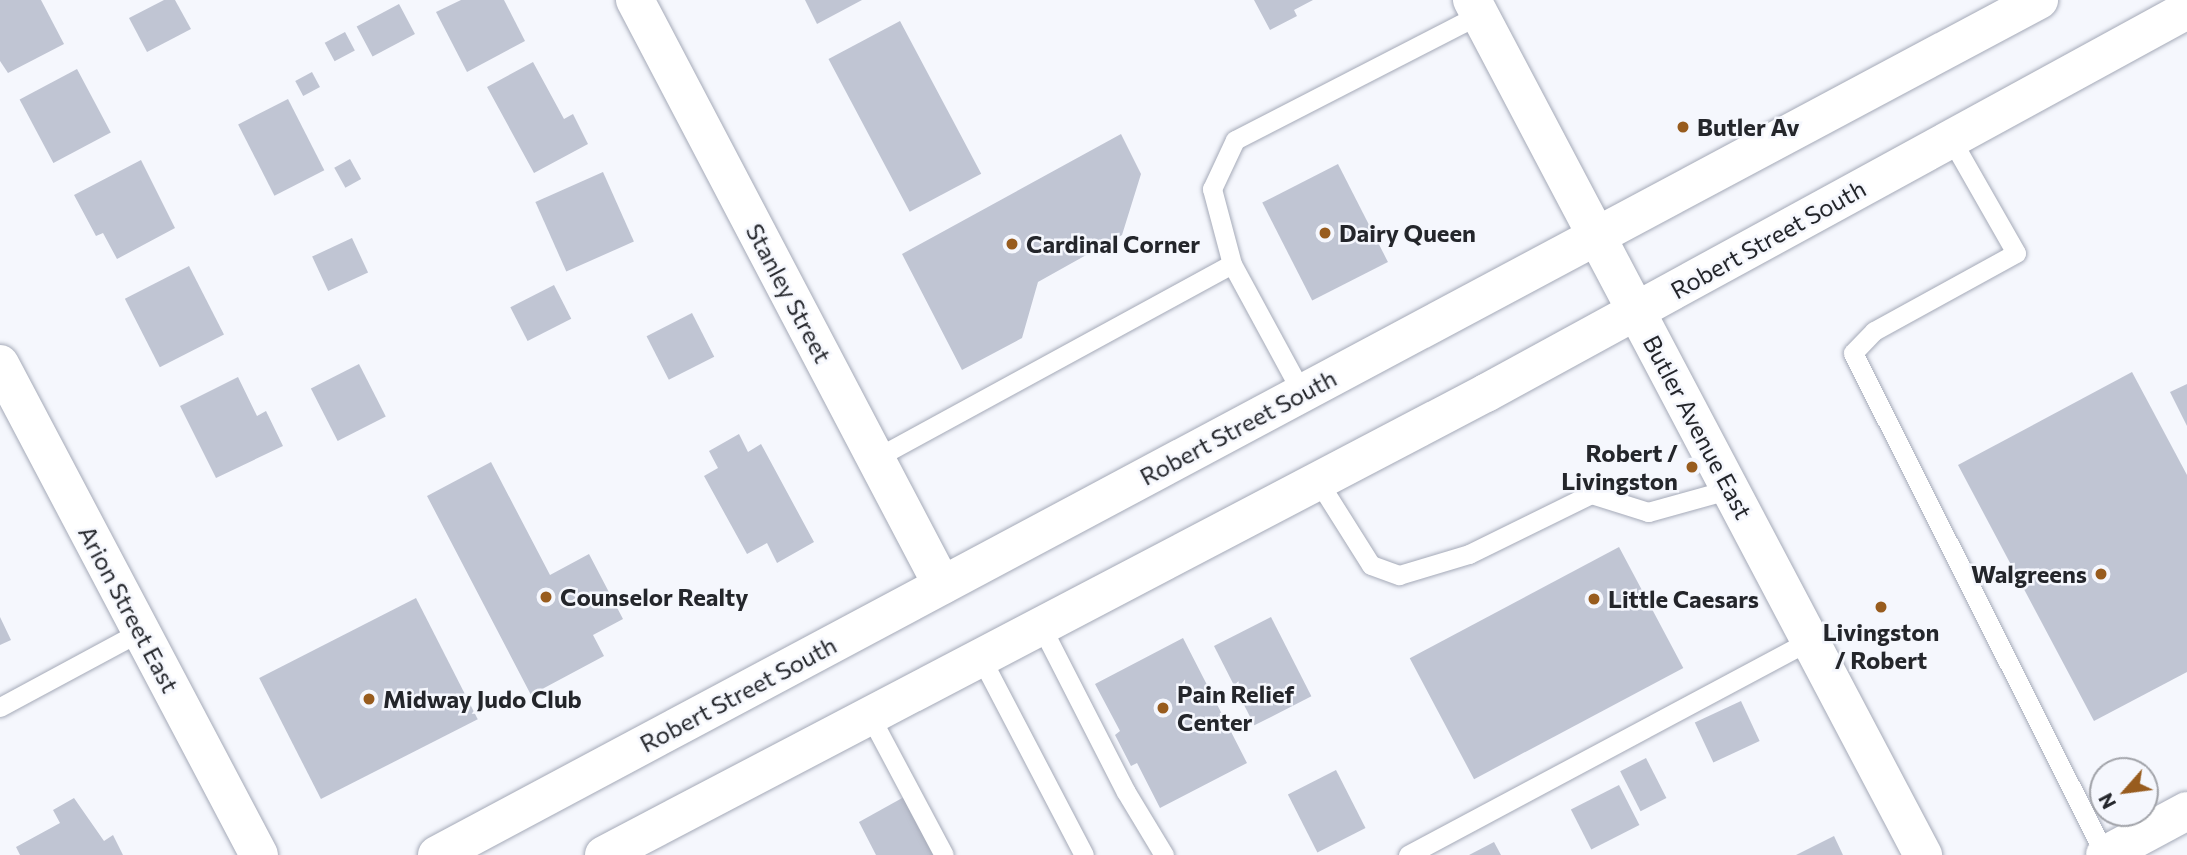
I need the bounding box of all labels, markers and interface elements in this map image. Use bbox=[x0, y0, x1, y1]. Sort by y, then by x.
place label: Butler Av bbox=[1697, 113, 1799, 141]
marker: Butler Av bbox=[1675, 119, 1691, 135]
street label: Robert Street South bbox=[1666, 173, 1870, 305]
street label: Stanley Street bbox=[740, 219, 838, 367]
place label: Dairy Queen bbox=[1339, 219, 1476, 247]
marker: Dairy Queen bbox=[1317, 225, 1333, 241]
place label: Cardinal Corner bbox=[1026, 230, 1200, 258]
marker: Cardinal Corner bbox=[1004, 236, 1020, 252]
street label: Butler Avenue East bbox=[1637, 330, 1759, 524]
street label: Robert Street South bbox=[1135, 363, 1341, 491]
place label: Robert / Livingston bbox=[1561, 439, 1678, 495]
marker: Robert / Livingston bbox=[1684, 459, 1700, 475]
street label: Arion Street East bbox=[73, 521, 185, 697]
place label: Walgreens bbox=[1971, 560, 2087, 588]
marker: Walgreens bbox=[2093, 566, 2109, 582]
place label: Counselor Realty bbox=[560, 583, 748, 611]
place label: Little Caesars bbox=[1608, 585, 1759, 613]
marker: Counselor Realty bbox=[538, 589, 554, 605]
marker: Little Caesars bbox=[1586, 591, 1602, 607]
marker: Livingston / Robert bbox=[1873, 599, 1889, 615]
place label: Livingston / Robert bbox=[1823, 618, 1939, 674]
street label: Robert Street South bbox=[635, 630, 841, 758]
place label: Pain Relief Center bbox=[1177, 680, 1294, 736]
place label: Midway Judo Club bbox=[383, 685, 582, 713]
marker: Midway Judo Club bbox=[361, 691, 377, 707]
marker: Pain Relief Center bbox=[1155, 700, 1171, 716]
north arrow bbox=[2089, 757, 2159, 827]
text: N bbox=[2093, 789, 2120, 813]

